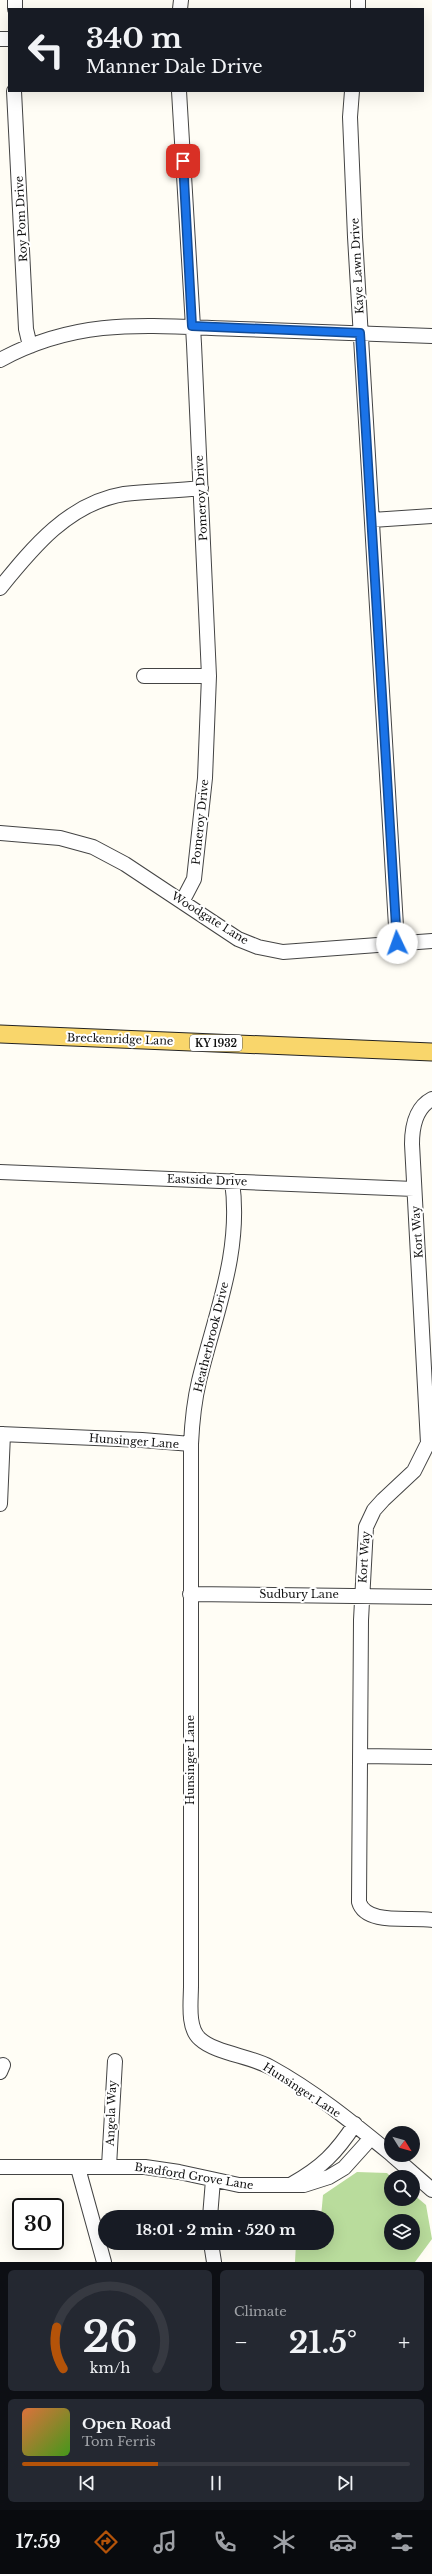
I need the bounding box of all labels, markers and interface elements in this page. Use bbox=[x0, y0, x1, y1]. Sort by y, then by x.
text: 340 m bbox=[86, 21, 182, 56]
icon: left bbox=[20, 24, 72, 76]
text: Manner Dale Drive bbox=[86, 56, 263, 78]
pin bbox=[166, 144, 200, 178]
icon: arrive bbox=[172, 150, 194, 172]
street label: Roy Pom Drive bbox=[12, 176, 30, 262]
street label: Kaye Lawn Drive bbox=[347, 218, 367, 314]
street label: Pomeroy Drive bbox=[192, 455, 210, 541]
street label: Pomeroy Drive bbox=[189, 779, 211, 865]
street label: Woodgate Lane bbox=[168, 888, 251, 947]
position arrow bbox=[376, 922, 418, 964]
street label: Breckenridge Lane bbox=[67, 1030, 173, 1048]
road number: KY 1932 bbox=[190, 1035, 242, 1051]
street label: Eastside Drive bbox=[167, 1172, 247, 1188]
street label: Kort Way bbox=[408, 1205, 426, 1259]
street label: Heatherbrook Drive bbox=[190, 1280, 232, 1394]
street label: Hunsinger Lane bbox=[89, 1431, 179, 1451]
street label: Kort Way bbox=[355, 1530, 373, 1584]
street label: Sudbury Lane bbox=[259, 1587, 339, 1601]
street label: Hunsinger Lane bbox=[183, 1715, 197, 1805]
street label: Hunsinger Lane bbox=[260, 2060, 344, 2120]
street label: Angela Way bbox=[103, 2080, 119, 2147]
north arrow bbox=[384, 2126, 420, 2162]
map controls bbox=[384, 2126, 420, 2250]
street label: Bradford Grove Lane bbox=[134, 2160, 254, 2192]
button: search bbox=[384, 2170, 420, 2206]
speed limit sign: 30 bbox=[12, 2198, 64, 2250]
button: layers bbox=[384, 2214, 420, 2250]
text: 18:01 · 2 min · 520 m bbox=[136, 2220, 296, 2239]
text: Climate bbox=[234, 2303, 287, 2320]
text: 26 bbox=[82, 2311, 138, 2362]
text: 21.5° bbox=[289, 2324, 357, 2361]
text: − bbox=[234, 2329, 248, 2356]
text: + bbox=[398, 2329, 410, 2356]
text: km/h bbox=[90, 2358, 130, 2376]
text: Open Road bbox=[82, 2414, 171, 2433]
text: Tom Ferris bbox=[82, 2433, 156, 2450]
icon: previous bbox=[76, 2472, 98, 2494]
icon: pause bbox=[205, 2472, 227, 2494]
icon: next bbox=[334, 2472, 356, 2494]
icon: directions bbox=[92, 2528, 120, 2556]
icon: music bbox=[151, 2528, 179, 2556]
icon: phone bbox=[211, 2528, 239, 2556]
icon: climate bbox=[270, 2528, 298, 2556]
icon: car bbox=[329, 2528, 357, 2556]
icon: filters bbox=[388, 2528, 416, 2556]
text: 17:59 bbox=[16, 2531, 61, 2553]

